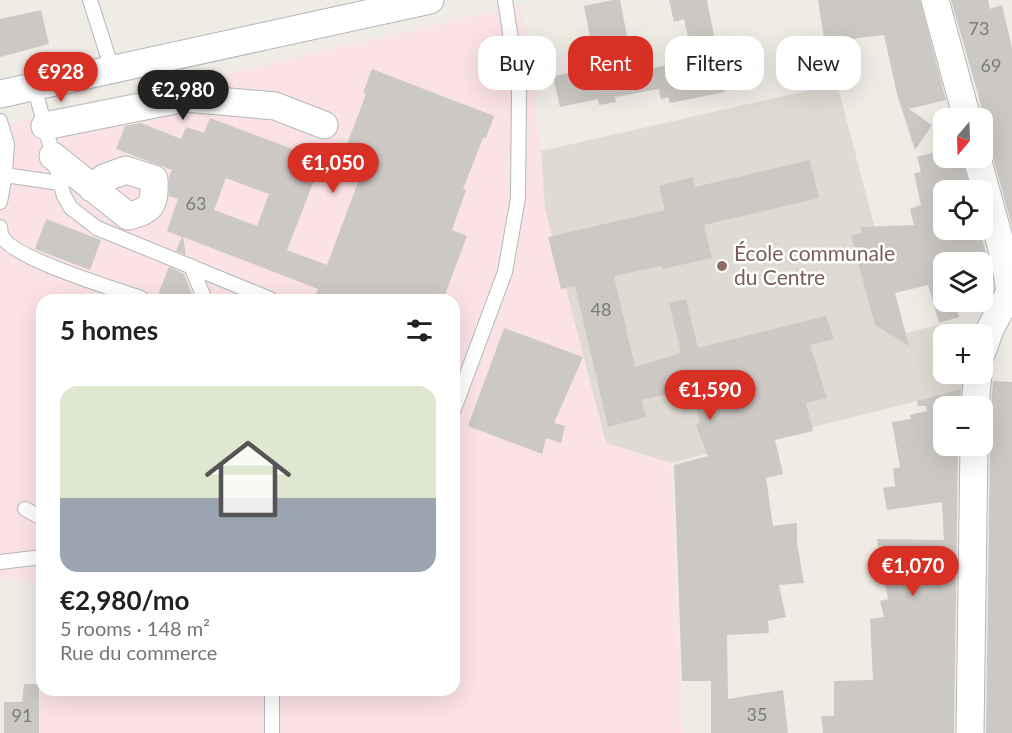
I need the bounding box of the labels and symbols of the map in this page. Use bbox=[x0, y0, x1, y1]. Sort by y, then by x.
house number: 73 bbox=[969, 17, 989, 39]
pin: €928 bbox=[25, 52, 97, 103]
house number: 69 bbox=[981, 54, 1001, 76]
pin: €2,980 bbox=[134, 70, 232, 121]
north arrow bbox=[933, 108, 993, 168]
pin: €1,050 bbox=[284, 143, 382, 194]
house number: 63 bbox=[186, 192, 206, 214]
place label: École communale du Centre bbox=[734, 240, 895, 289]
marker: École communale du Centre bbox=[715, 259, 729, 273]
house number: 48 bbox=[591, 298, 611, 320]
pin: €1,590 bbox=[661, 370, 759, 421]
pin: €1,070 bbox=[864, 546, 962, 597]
house number: 35 bbox=[747, 703, 767, 725]
house number: 91 bbox=[12, 704, 32, 726]

